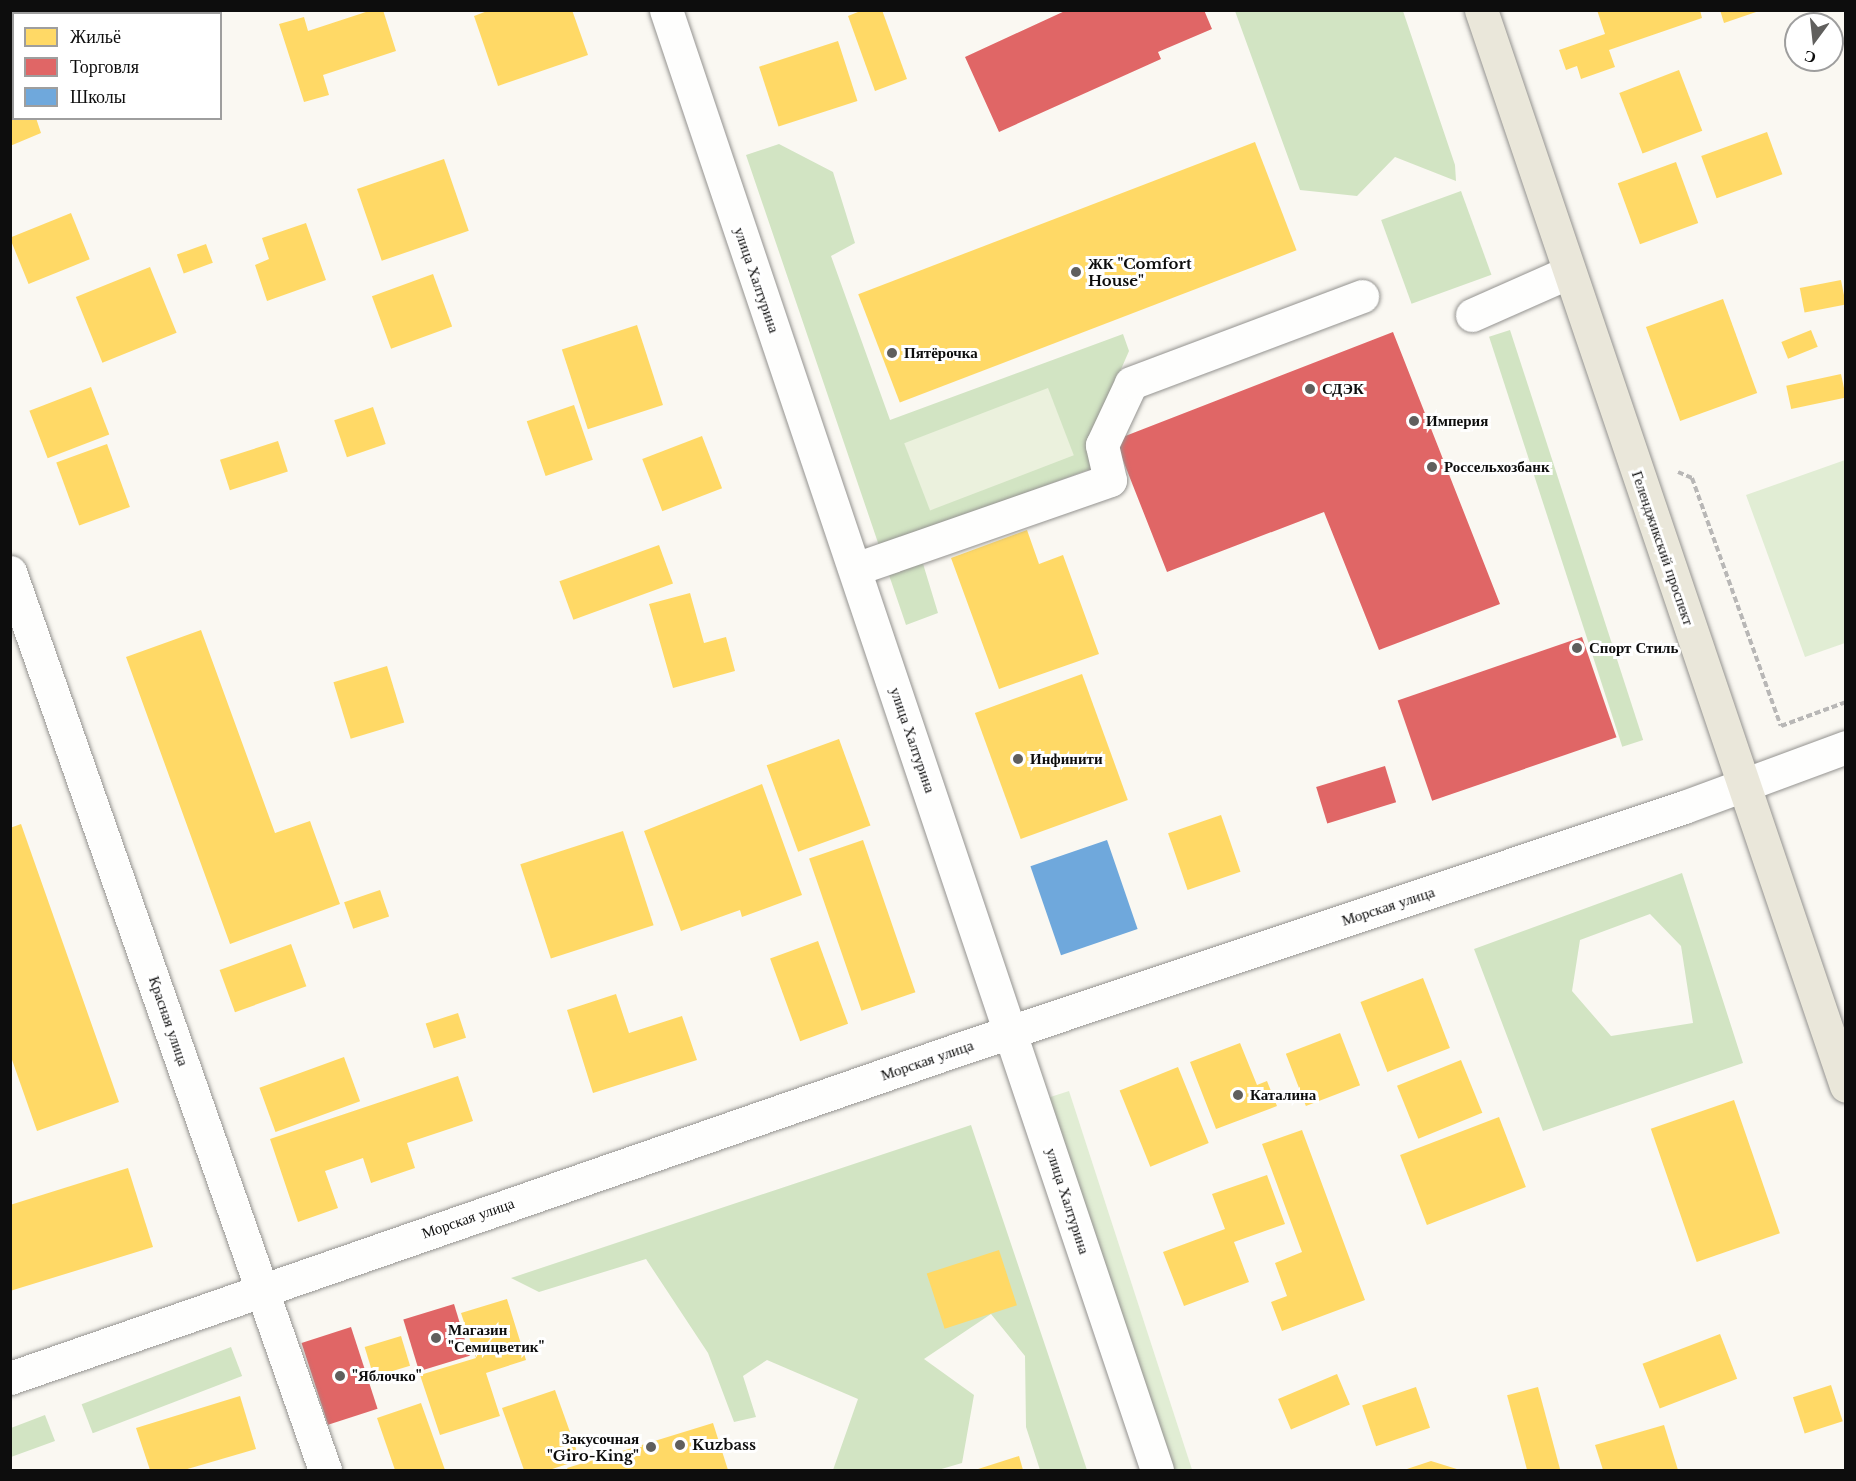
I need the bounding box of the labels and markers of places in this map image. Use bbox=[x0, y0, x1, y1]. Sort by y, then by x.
place label: ЖК "Comfort House" bbox=[1088, 254, 1192, 289]
marker: ЖК "Comfort House" bbox=[1069, 265, 1083, 279]
place label: Пятёрочка bbox=[904, 344, 978, 362]
marker: Пятёрочка bbox=[885, 346, 899, 360]
place label: СДЭК bbox=[1322, 380, 1364, 398]
marker: СДЭК bbox=[1303, 382, 1317, 396]
place label: Империя bbox=[1426, 412, 1488, 430]
marker: Империя bbox=[1407, 414, 1421, 428]
place label: Россельхозбанк bbox=[1444, 458, 1550, 476]
marker: Россельхозбанк bbox=[1425, 460, 1439, 474]
place label: Спорт Стиль bbox=[1589, 639, 1678, 657]
marker: Спорт Стиль bbox=[1570, 641, 1584, 655]
place label: Инфинити bbox=[1030, 750, 1103, 768]
marker: Инфинити bbox=[1011, 752, 1025, 766]
place label: Каталина bbox=[1250, 1086, 1316, 1104]
marker: Каталина bbox=[1231, 1088, 1245, 1102]
place label: Магазин "Семицветик" bbox=[448, 1320, 544, 1355]
marker: Магазин "Семицветик" bbox=[429, 1331, 443, 1345]
place label: "Яблочко" bbox=[352, 1367, 422, 1385]
marker: "Яблочко" bbox=[333, 1369, 347, 1383]
place label: Закусочная "Giro-King" bbox=[547, 1429, 639, 1464]
place label: Kuzbass bbox=[692, 1436, 756, 1454]
marker: Kuzbass bbox=[673, 1438, 687, 1452]
marker: Закусочная "Giro-King" bbox=[644, 1440, 658, 1454]

